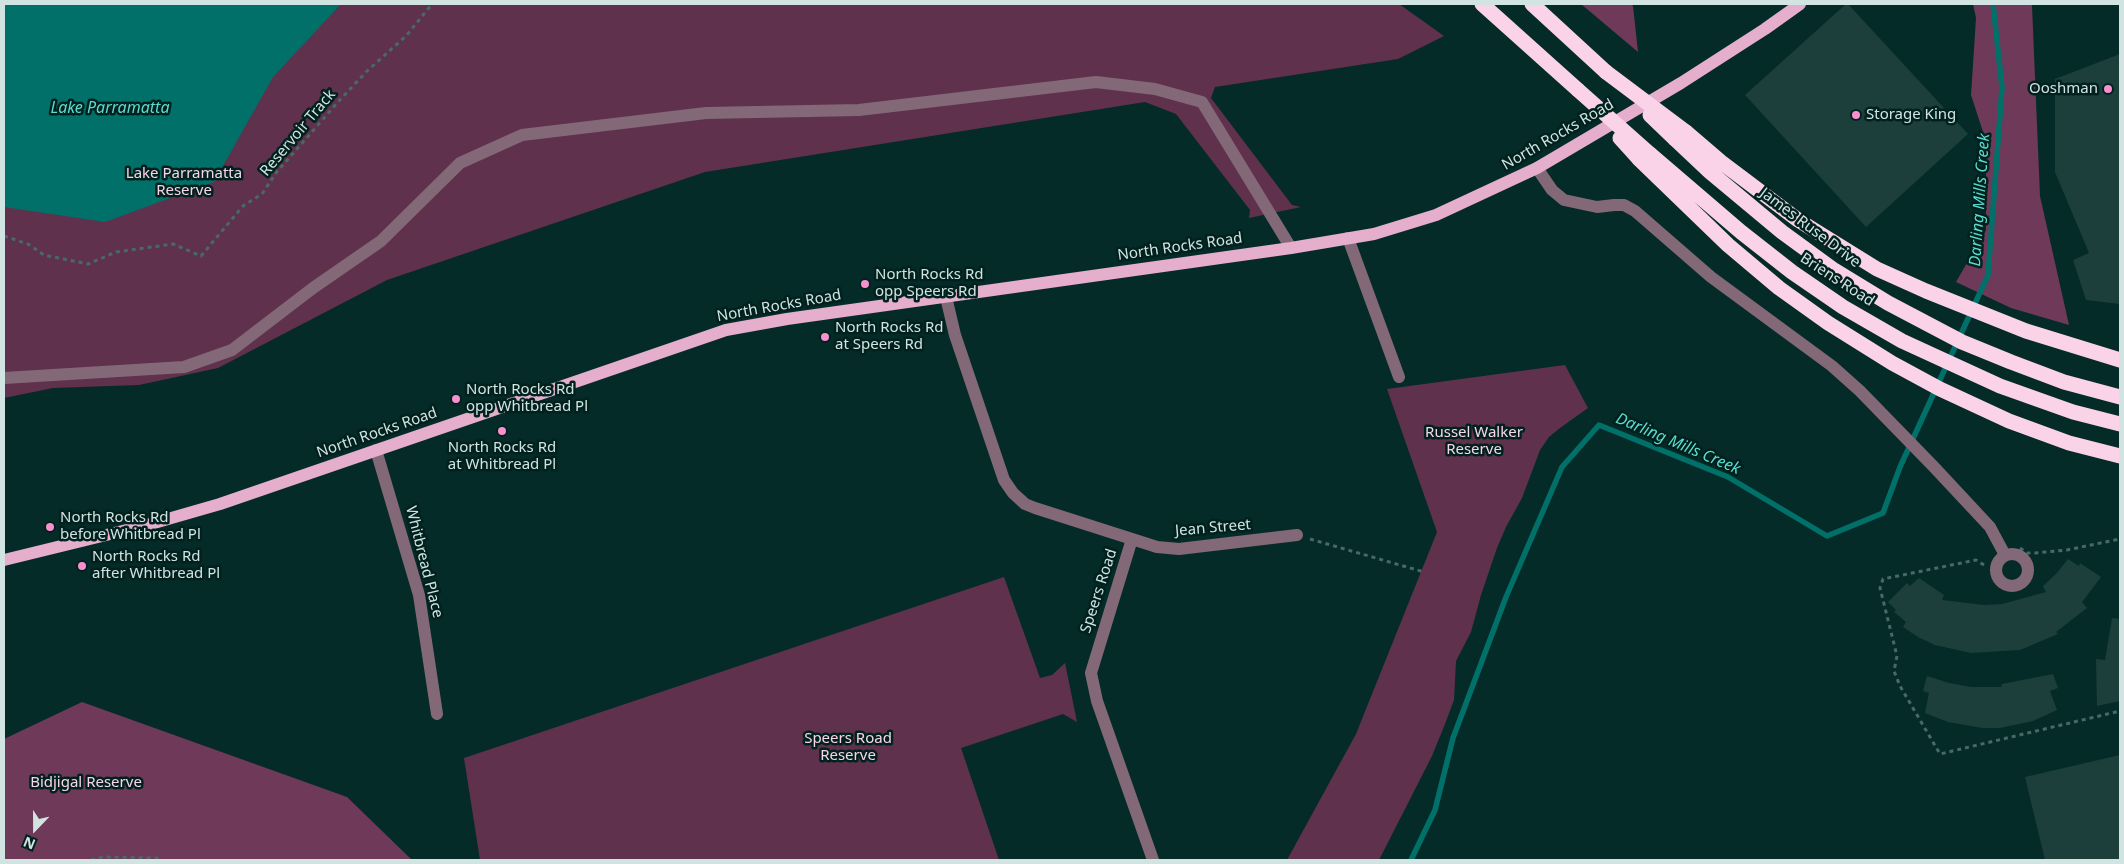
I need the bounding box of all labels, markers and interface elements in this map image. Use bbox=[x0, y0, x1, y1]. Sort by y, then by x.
place label: Ooshman bbox=[2029, 80, 2098, 98]
marker: Ooshman bbox=[2102, 83, 2114, 95]
street label: Reservoir Track bbox=[257, 86, 339, 180]
street label: North Rocks Road bbox=[1499, 96, 1617, 174]
water label: Lake Parramatta bbox=[51, 98, 169, 118]
place label: Storage King bbox=[1866, 106, 1956, 124]
marker: Storage King bbox=[1850, 109, 1862, 121]
water label: Darling Mills Creek bbox=[1966, 133, 1994, 267]
park label: Lake Parramatta Reserve bbox=[126, 165, 242, 200]
street label: James Ruse Drive bbox=[1756, 184, 1864, 272]
street label: North Rocks Road bbox=[1116, 229, 1244, 265]
street label: Briens Road bbox=[1797, 249, 1877, 311]
place label: North Rocks Rd opp Speers Rd bbox=[875, 266, 984, 301]
marker: North Rocks Rd opp Speers Rd bbox=[859, 278, 871, 290]
street label: North Rocks Road bbox=[715, 286, 843, 326]
place label: North Rocks Rd at Speers Rd bbox=[835, 319, 944, 354]
marker: North Rocks Rd at Speers Rd bbox=[819, 331, 831, 343]
place label: North Rocks Rd opp Whitbread Pl bbox=[466, 381, 588, 416]
marker: North Rocks Rd opp Whitbread Pl bbox=[450, 393, 462, 405]
street label: North Rocks Road bbox=[315, 404, 439, 462]
water label: Darling Mills Creek bbox=[1613, 409, 1743, 479]
park label: Russel Walker Reserve bbox=[1425, 424, 1523, 459]
marker: North Rocks Rd at Whitbread Pl bbox=[496, 425, 508, 437]
place label: North Rocks Rd at Whitbread Pl bbox=[448, 439, 556, 474]
street label: Whitbread Place bbox=[401, 504, 447, 620]
place label: North Rocks Rd before Whitbread Pl bbox=[60, 509, 201, 544]
street label: Jean Street bbox=[1174, 516, 1252, 540]
marker: North Rocks Rd before Whitbread Pl bbox=[44, 521, 56, 533]
street label: Speers Road bbox=[1077, 547, 1121, 635]
place label: North Rocks Rd after Whitbread Pl bbox=[92, 548, 220, 583]
marker: North Rocks Rd after Whitbread Pl bbox=[76, 560, 88, 572]
park label: Speers Road Reserve bbox=[804, 730, 892, 765]
park label: Bidjigal Reserve bbox=[30, 774, 142, 792]
north arrow bbox=[10, 804, 60, 854]
text: N bbox=[20, 832, 38, 854]

